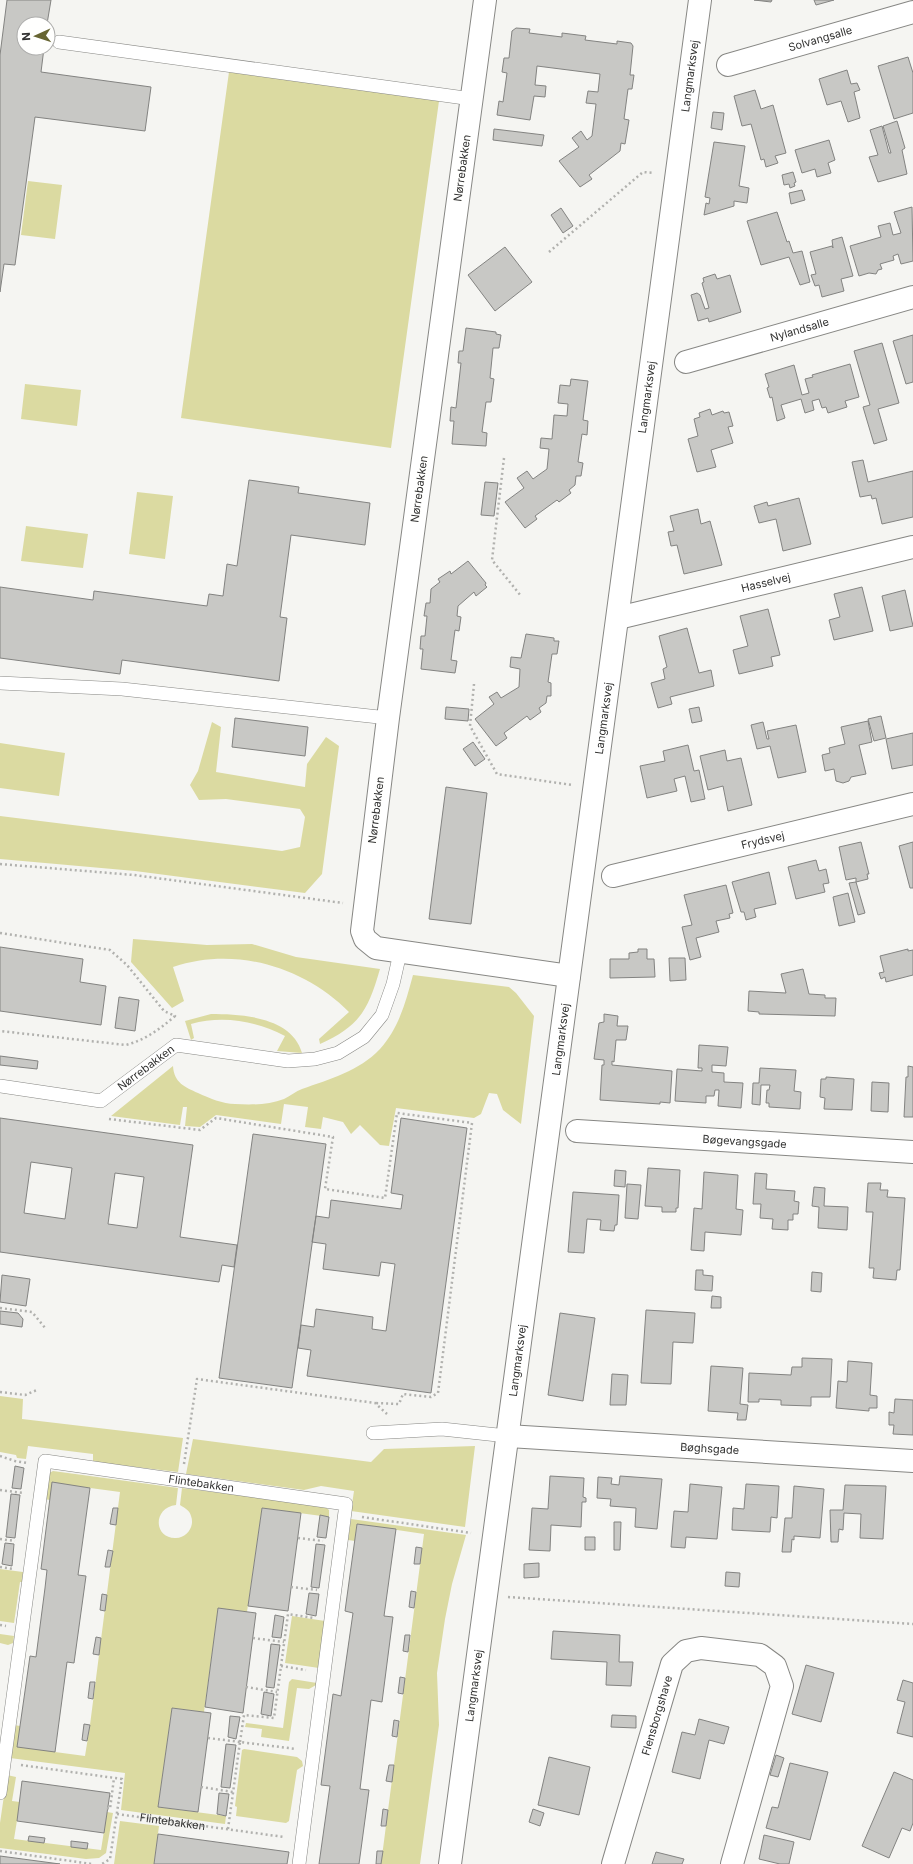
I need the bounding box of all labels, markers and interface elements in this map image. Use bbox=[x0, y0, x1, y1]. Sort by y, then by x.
north arrow bbox=[16, 16, 56, 56]
street label: Solvangsalle bbox=[787, 23, 854, 54]
text: N bbox=[19, 32, 33, 41]
street label: Langmarksvej bbox=[678, 39, 702, 113]
street label: Nørrebakken bbox=[450, 134, 474, 202]
street label: Nylandsalle bbox=[768, 314, 830, 345]
street label: Langmarksvej bbox=[635, 360, 659, 434]
street label: Nørrebakken bbox=[407, 455, 431, 523]
street label: Hasselvej bbox=[740, 570, 792, 595]
street label: Langmarksvej bbox=[592, 681, 615, 755]
street label: Nørrebakken bbox=[365, 776, 387, 844]
street label: Frydsvej bbox=[740, 828, 786, 852]
street label: Langmarksvej bbox=[549, 1002, 572, 1076]
street label: Nørrebakken bbox=[115, 1042, 177, 1093]
street label: Bøgevangsgade bbox=[702, 1132, 787, 1151]
street label: Langmarksvej bbox=[506, 1324, 529, 1397]
street label: Bøghsgade bbox=[680, 1440, 739, 1457]
street label: Flintebakken bbox=[168, 1472, 235, 1495]
street label: Langmarksvej bbox=[462, 1649, 486, 1723]
street label: Flensborgshave bbox=[638, 1674, 675, 1757]
street label: Flintebakken bbox=[139, 1810, 206, 1833]

